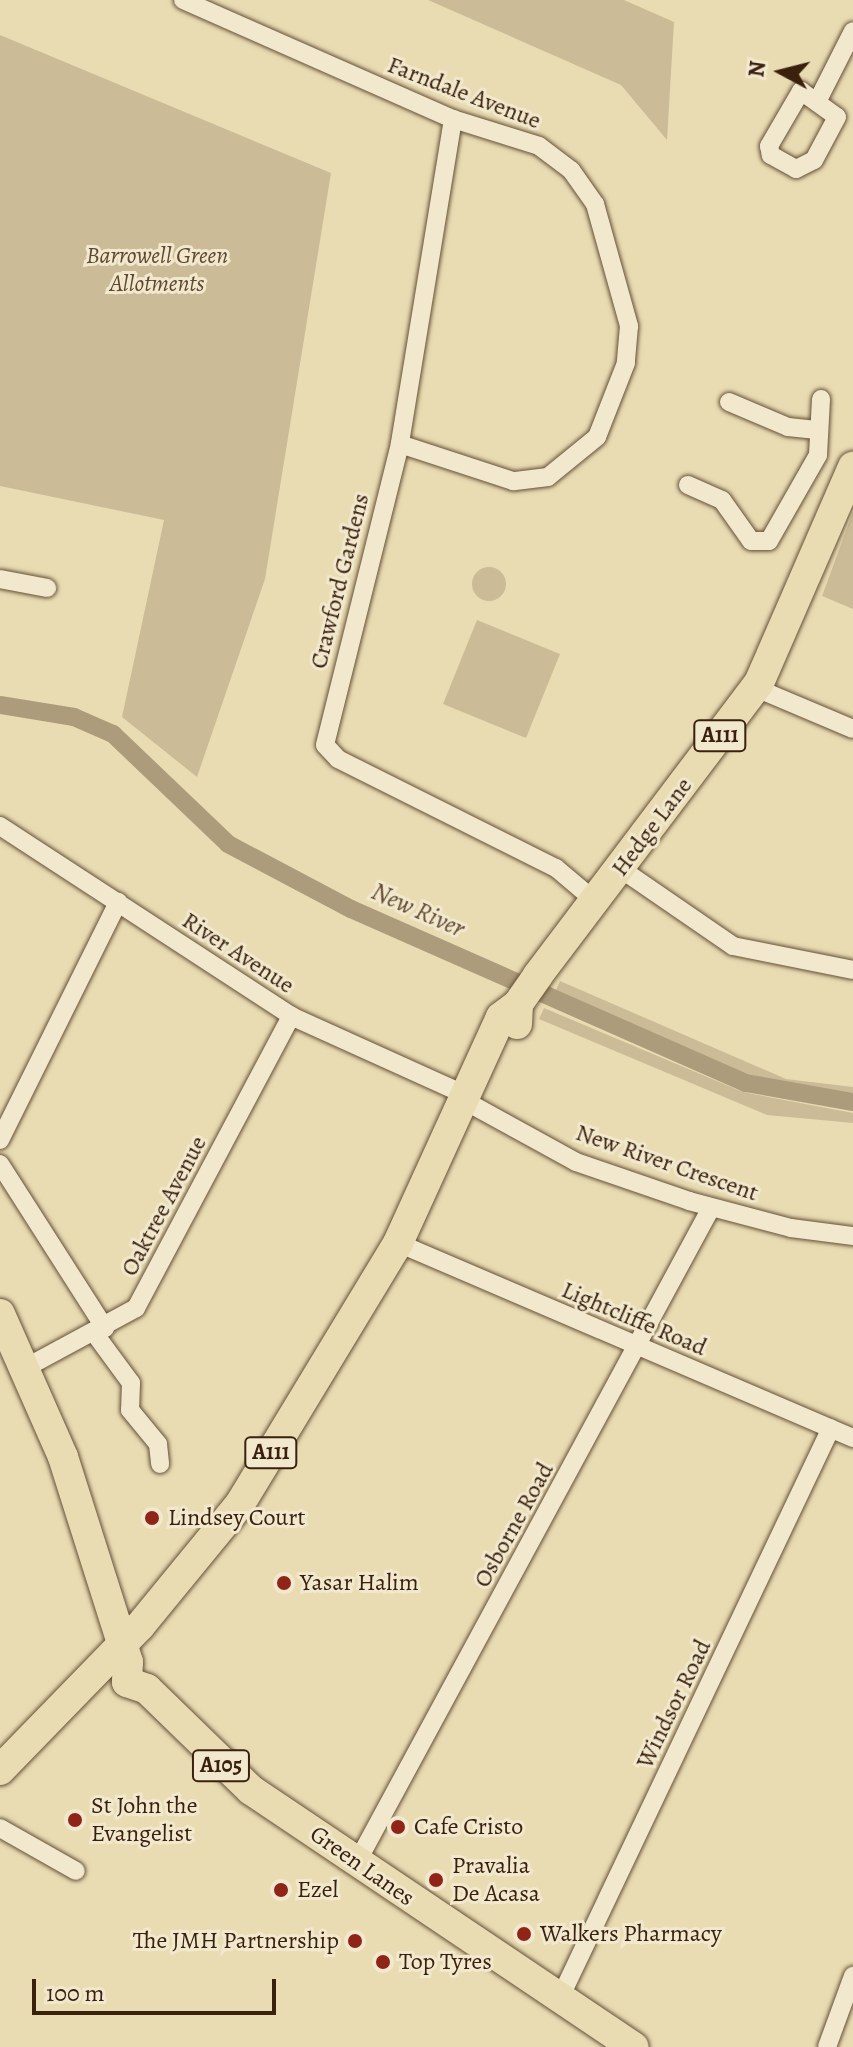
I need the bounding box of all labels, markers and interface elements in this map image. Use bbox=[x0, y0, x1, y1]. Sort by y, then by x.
north arrow bbox=[741, 32, 821, 112]
street label: Farndale Avenue bbox=[383, 51, 545, 135]
text: N bbox=[741, 59, 773, 79]
park label: Barrowell Green Allotments bbox=[86, 242, 228, 298]
street label: Crawford Gardens bbox=[304, 490, 376, 672]
road number: A111 bbox=[692, 718, 748, 754]
street label: Hedge Lane bbox=[606, 772, 698, 882]
water label: New River bbox=[367, 876, 469, 944]
street label: River Avenue bbox=[177, 906, 299, 1000]
street label: New River Crescent bbox=[572, 1118, 762, 1208]
street label: Oaktree Avenue bbox=[115, 1131, 213, 1281]
street label: Lightcliffe Road bbox=[557, 1276, 711, 1362]
road number: A111 bbox=[243, 1435, 299, 1471]
street label: Osborne Road bbox=[468, 1458, 560, 1592]
place label: Lindsey Court bbox=[168, 1504, 305, 1532]
marker: Lindsey Court bbox=[143, 1509, 161, 1527]
place label: Yasar Halim bbox=[300, 1569, 419, 1597]
marker: Yasar Halim bbox=[275, 1574, 293, 1592]
street label: Windsor Road bbox=[630, 1635, 718, 1773]
road number: A105 bbox=[191, 1748, 251, 1784]
place label: St John the Evangelist bbox=[91, 1792, 197, 1848]
marker: St John the Evangelist bbox=[66, 1811, 84, 1829]
place label: Cafe Cristo bbox=[414, 1813, 523, 1841]
marker: Cafe Cristo bbox=[389, 1818, 407, 1836]
street label: Green Lanes bbox=[304, 1820, 420, 1912]
place label: Pravalia De Acasa bbox=[452, 1852, 540, 1908]
marker: Pravalia De Acasa bbox=[427, 1871, 445, 1889]
place label: Ezel bbox=[297, 1876, 338, 1904]
marker: Ezel bbox=[272, 1881, 290, 1899]
place label: Walkers Pharmacy bbox=[540, 1920, 722, 1948]
marker: Walkers Pharmacy bbox=[515, 1925, 533, 1943]
place label: The JMH Partnership bbox=[133, 1927, 339, 1955]
marker: The JMH Partnership bbox=[346, 1932, 364, 1950]
place label: Top Tyres bbox=[399, 1948, 492, 1976]
marker: Top Tyres bbox=[374, 1953, 392, 1971]
scale bar bbox=[36, 1963, 280, 2013]
text: 100 m bbox=[46, 1977, 105, 2009]

